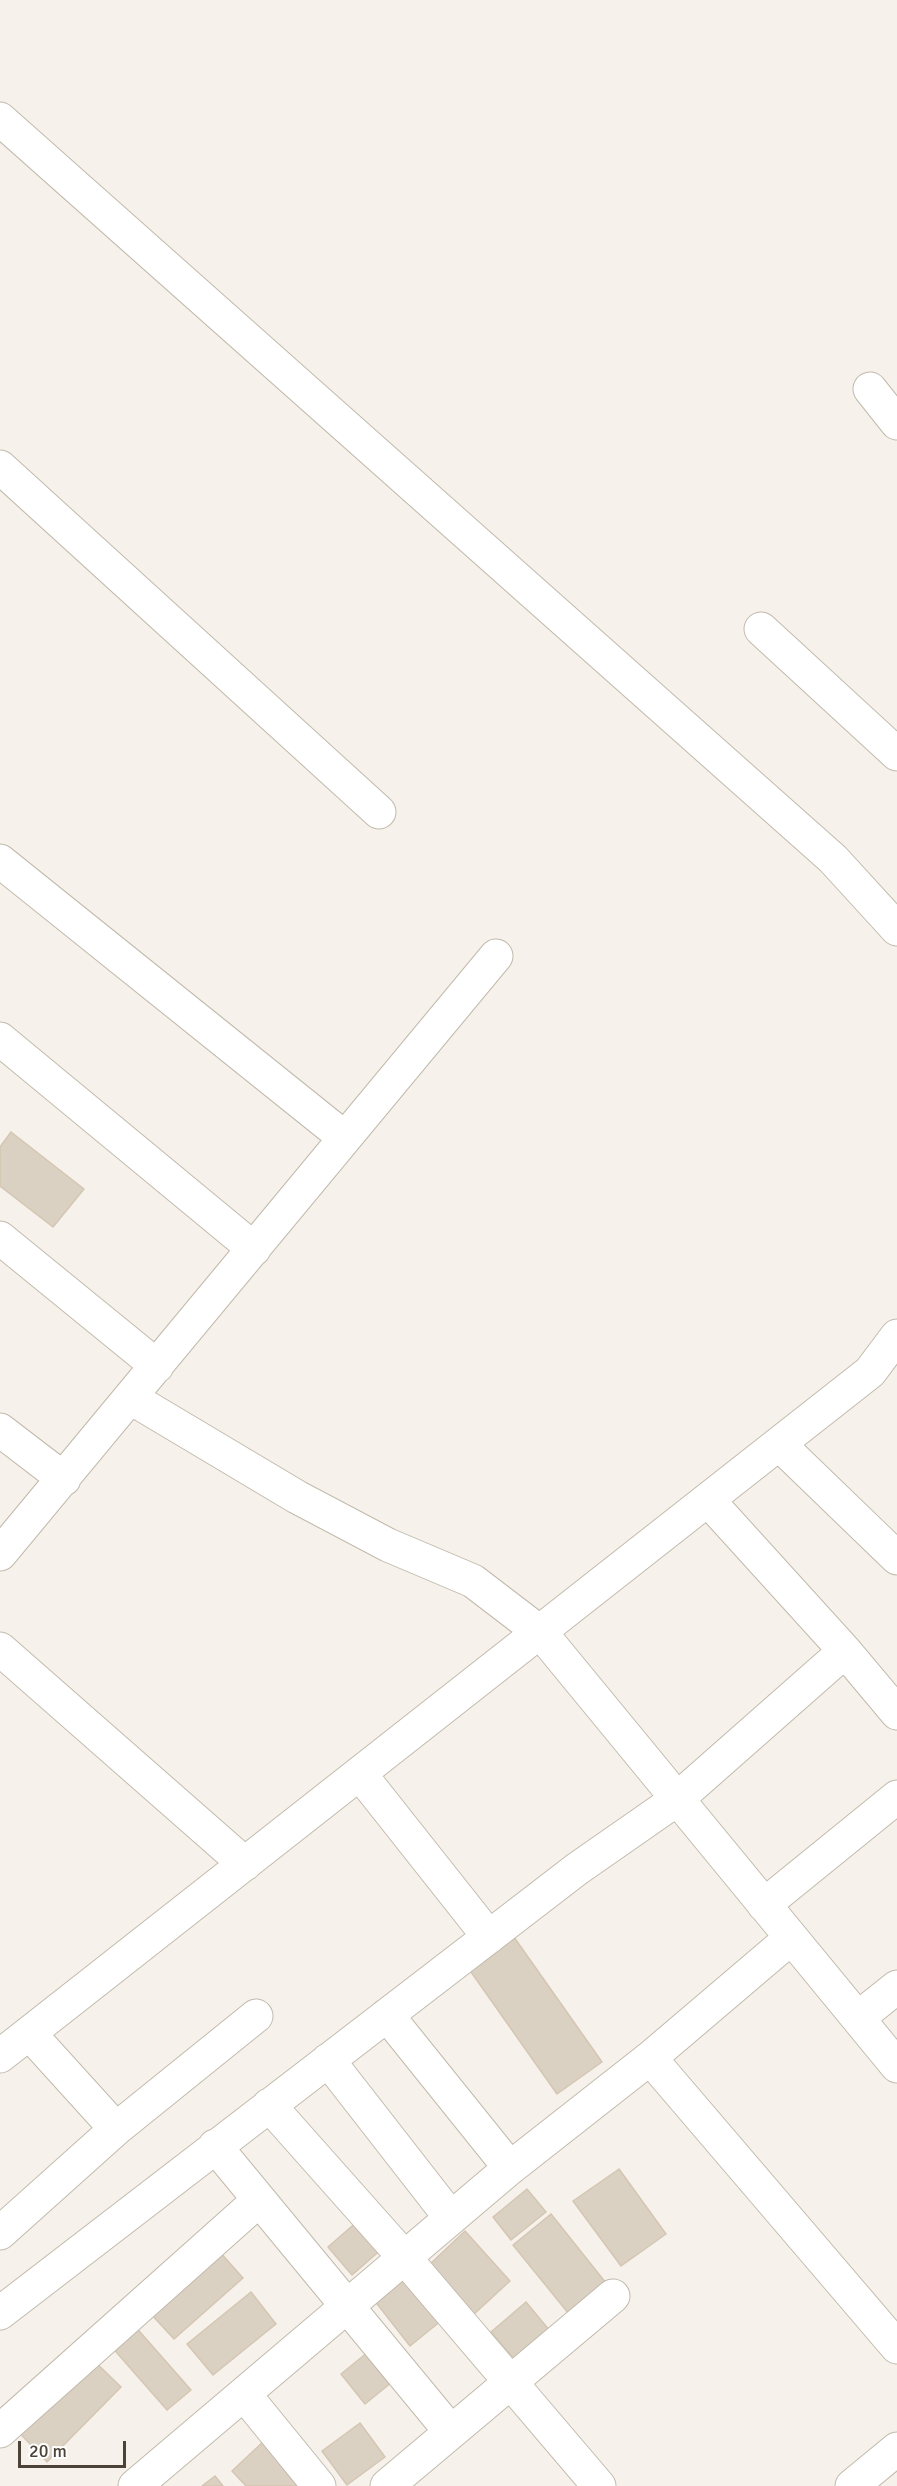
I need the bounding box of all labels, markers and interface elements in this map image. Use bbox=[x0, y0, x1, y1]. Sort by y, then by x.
scale bar bbox=[21, 2429, 129, 2467]
text: 20 m bbox=[29, 2440, 67, 2462]

